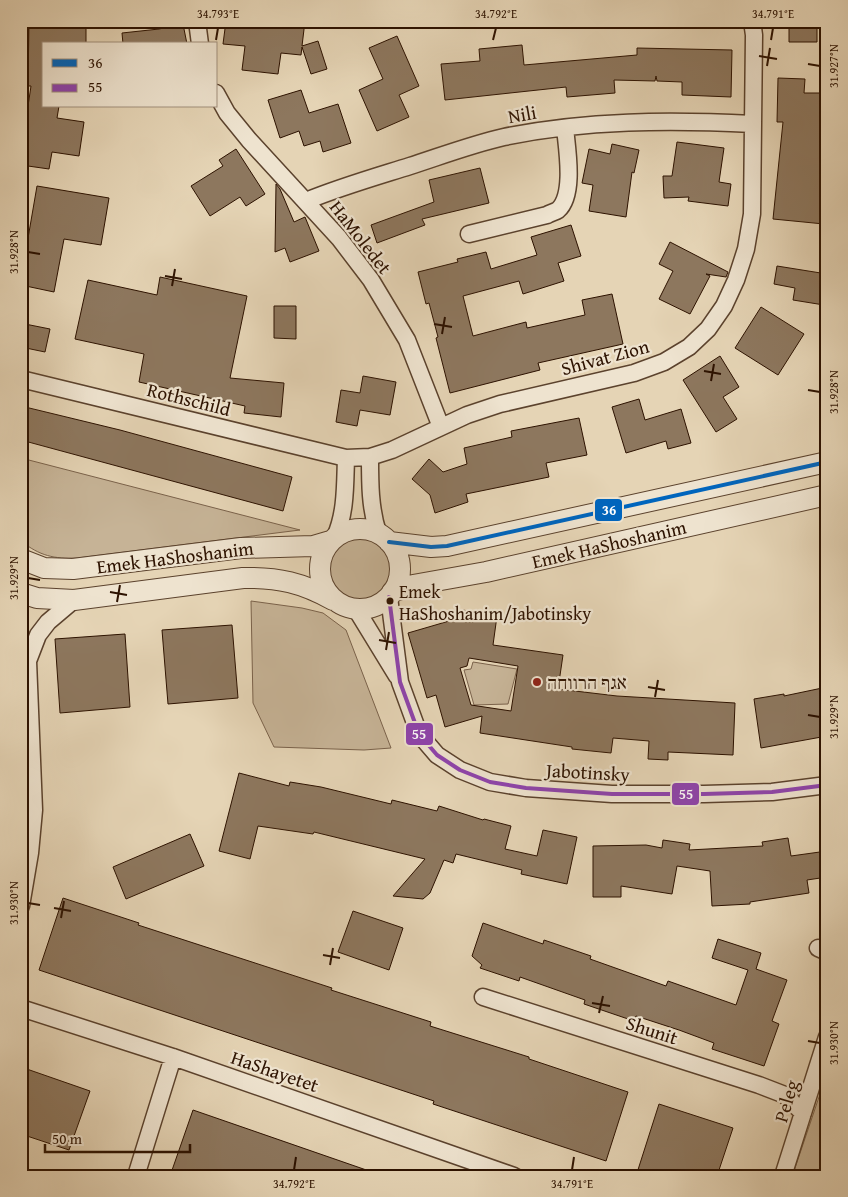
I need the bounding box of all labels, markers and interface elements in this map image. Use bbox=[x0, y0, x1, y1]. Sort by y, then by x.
text: 34.793°E bbox=[197, 5, 239, 22]
text: 34.792°E bbox=[475, 5, 517, 22]
text: 34.791°E bbox=[752, 5, 794, 22]
legend bbox=[42, 42, 218, 108]
text: 31.927°N bbox=[825, 44, 842, 88]
text: 36 bbox=[88, 52, 102, 73]
text: 55 bbox=[88, 76, 102, 97]
street label: Nili bbox=[506, 98, 538, 130]
street label: HaMoledet bbox=[323, 194, 399, 280]
text: 31.928°N bbox=[5, 230, 22, 274]
street label: Shivat Zion bbox=[558, 332, 652, 382]
text: 31.928°N bbox=[825, 370, 842, 414]
street label: Rothschild bbox=[144, 375, 235, 423]
line badge: 36 bbox=[594, 498, 623, 522]
text: 36 bbox=[602, 500, 616, 520]
street label: Emek HaShoshanim bbox=[529, 512, 690, 575]
street label: Emek HaShoshanim bbox=[95, 533, 256, 581]
text: 31.929°N bbox=[5, 556, 22, 600]
place label: Emek HaShoshanim/Jabotinsky bbox=[399, 578, 591, 627]
marker: Emek HaShoshanim/Jabotinsky bbox=[385, 596, 395, 606]
place label: אגף הרווחה bbox=[547, 668, 627, 696]
marker: אגף הרווחה bbox=[531, 676, 543, 688]
text: 31.929°N bbox=[825, 695, 842, 739]
line badge: 55 bbox=[405, 722, 434, 746]
text: 55 bbox=[412, 724, 426, 744]
street label: Jabotinsky bbox=[543, 756, 631, 788]
line badge: 55 bbox=[671, 782, 700, 806]
text: 55 bbox=[679, 784, 693, 804]
text: 31.930°N bbox=[5, 881, 22, 925]
street label: Shunit bbox=[623, 1009, 682, 1052]
text: 31.930°N bbox=[825, 1021, 842, 1065]
street label: HaShayetet bbox=[227, 1043, 323, 1099]
street label: Peleg bbox=[766, 1076, 806, 1126]
scale bar bbox=[45, 1122, 190, 1154]
text: 50 m bbox=[52, 1128, 83, 1149]
text: 34.792°E bbox=[273, 1175, 315, 1192]
text: 34.791°E bbox=[551, 1175, 593, 1192]

